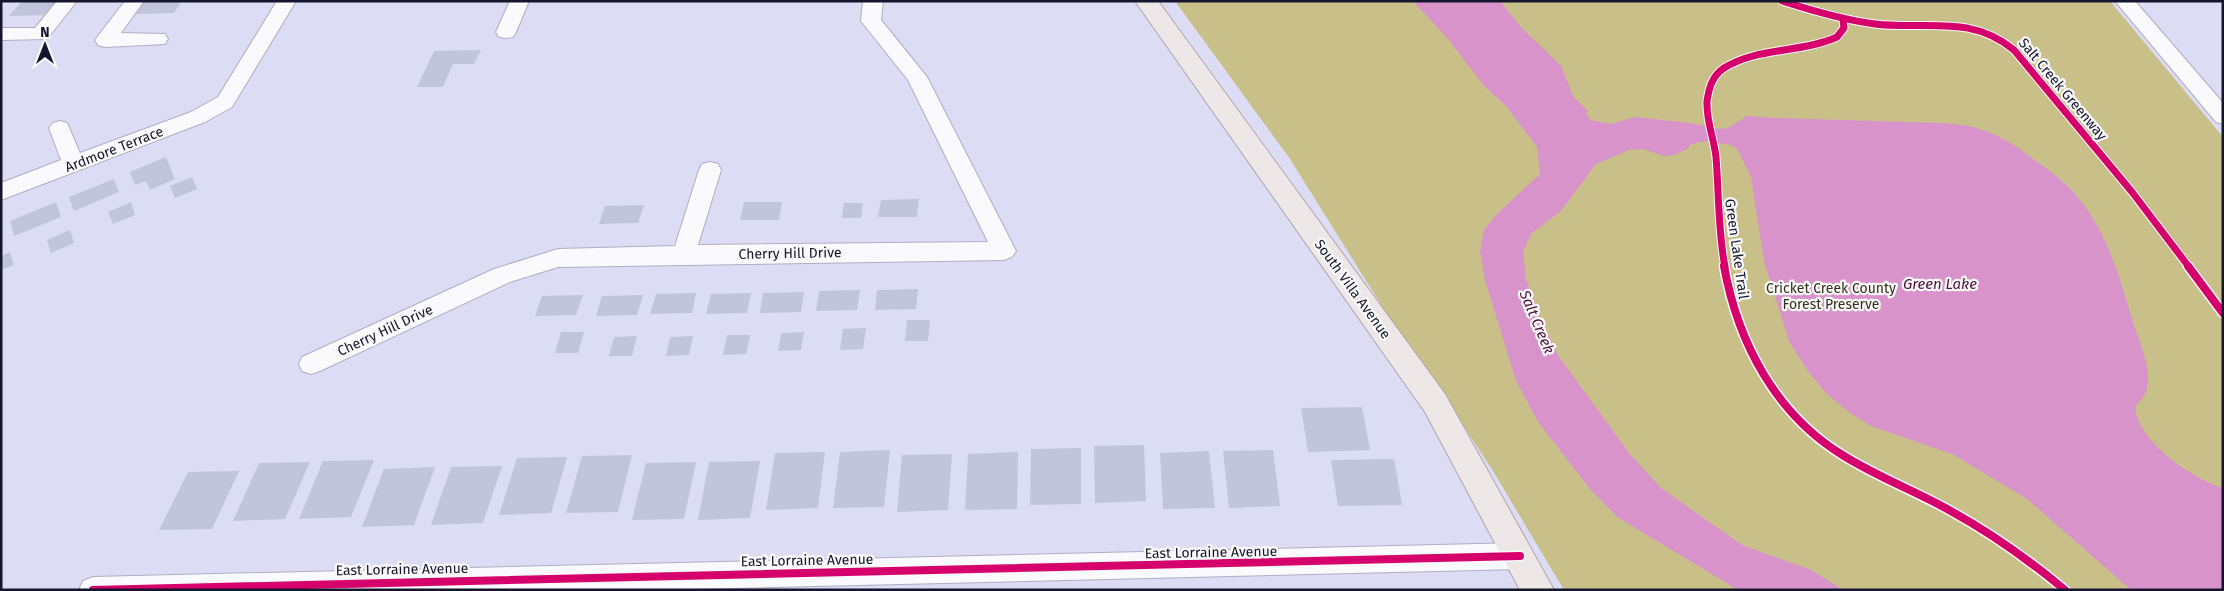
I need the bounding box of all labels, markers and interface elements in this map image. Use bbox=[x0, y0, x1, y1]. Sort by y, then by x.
north arrow bbox=[20, 20, 70, 70]
text: N bbox=[40, 24, 50, 41]
street label: Salt Creek Greenway bbox=[2015, 35, 2110, 144]
street label: Ardmore Terrace bbox=[63, 123, 166, 176]
street label: Green Lake Trail bbox=[1721, 198, 1752, 300]
street label: South Villa Avenue bbox=[1311, 236, 1394, 342]
street label: Cherry Hill Drive bbox=[738, 244, 842, 263]
water label: Green Lake bbox=[1903, 275, 1977, 293]
park label: Cricket Creek County Forest Preserve bbox=[1766, 280, 1896, 313]
water label: Salt Creek bbox=[1515, 287, 1558, 356]
street label: Cherry Hill Drive bbox=[335, 301, 436, 360]
street label: East Lorraine Avenue bbox=[1144, 543, 1278, 562]
street label: East Lorraine Avenue bbox=[740, 551, 874, 570]
street label: East Lorraine Avenue bbox=[335, 560, 469, 579]

